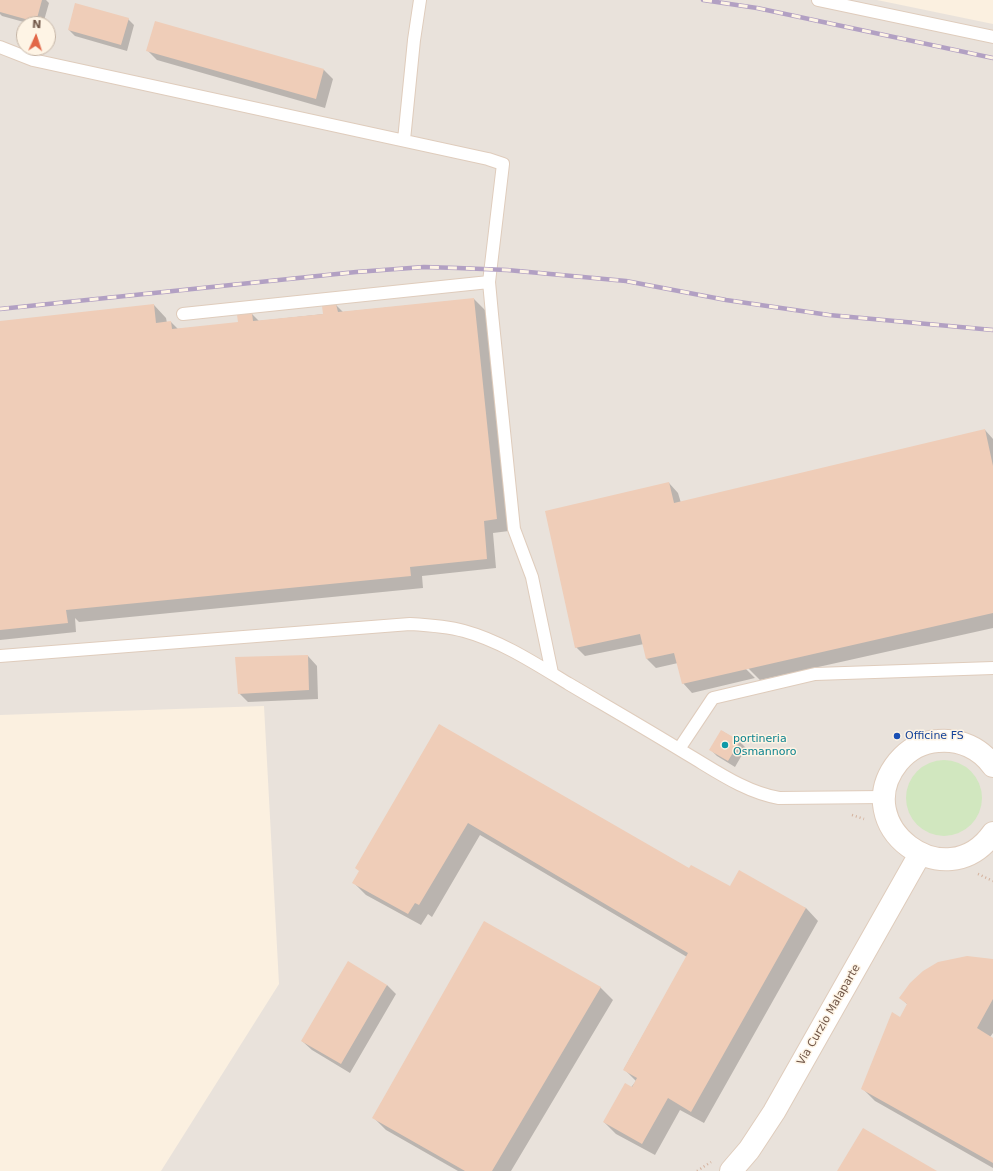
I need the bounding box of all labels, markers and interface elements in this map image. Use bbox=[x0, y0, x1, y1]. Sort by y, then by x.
north arrow bbox=[16, 16, 56, 56]
text: N bbox=[32, 18, 42, 31]
place label: Officine FS bbox=[905, 729, 964, 743]
marker: Officine FS bbox=[892, 731, 902, 741]
place label: portineria Osmannoro bbox=[733, 732, 797, 758]
marker: portineria Osmannoro bbox=[720, 740, 730, 750]
street label: Via Curzio Malaparte bbox=[795, 962, 863, 1068]

